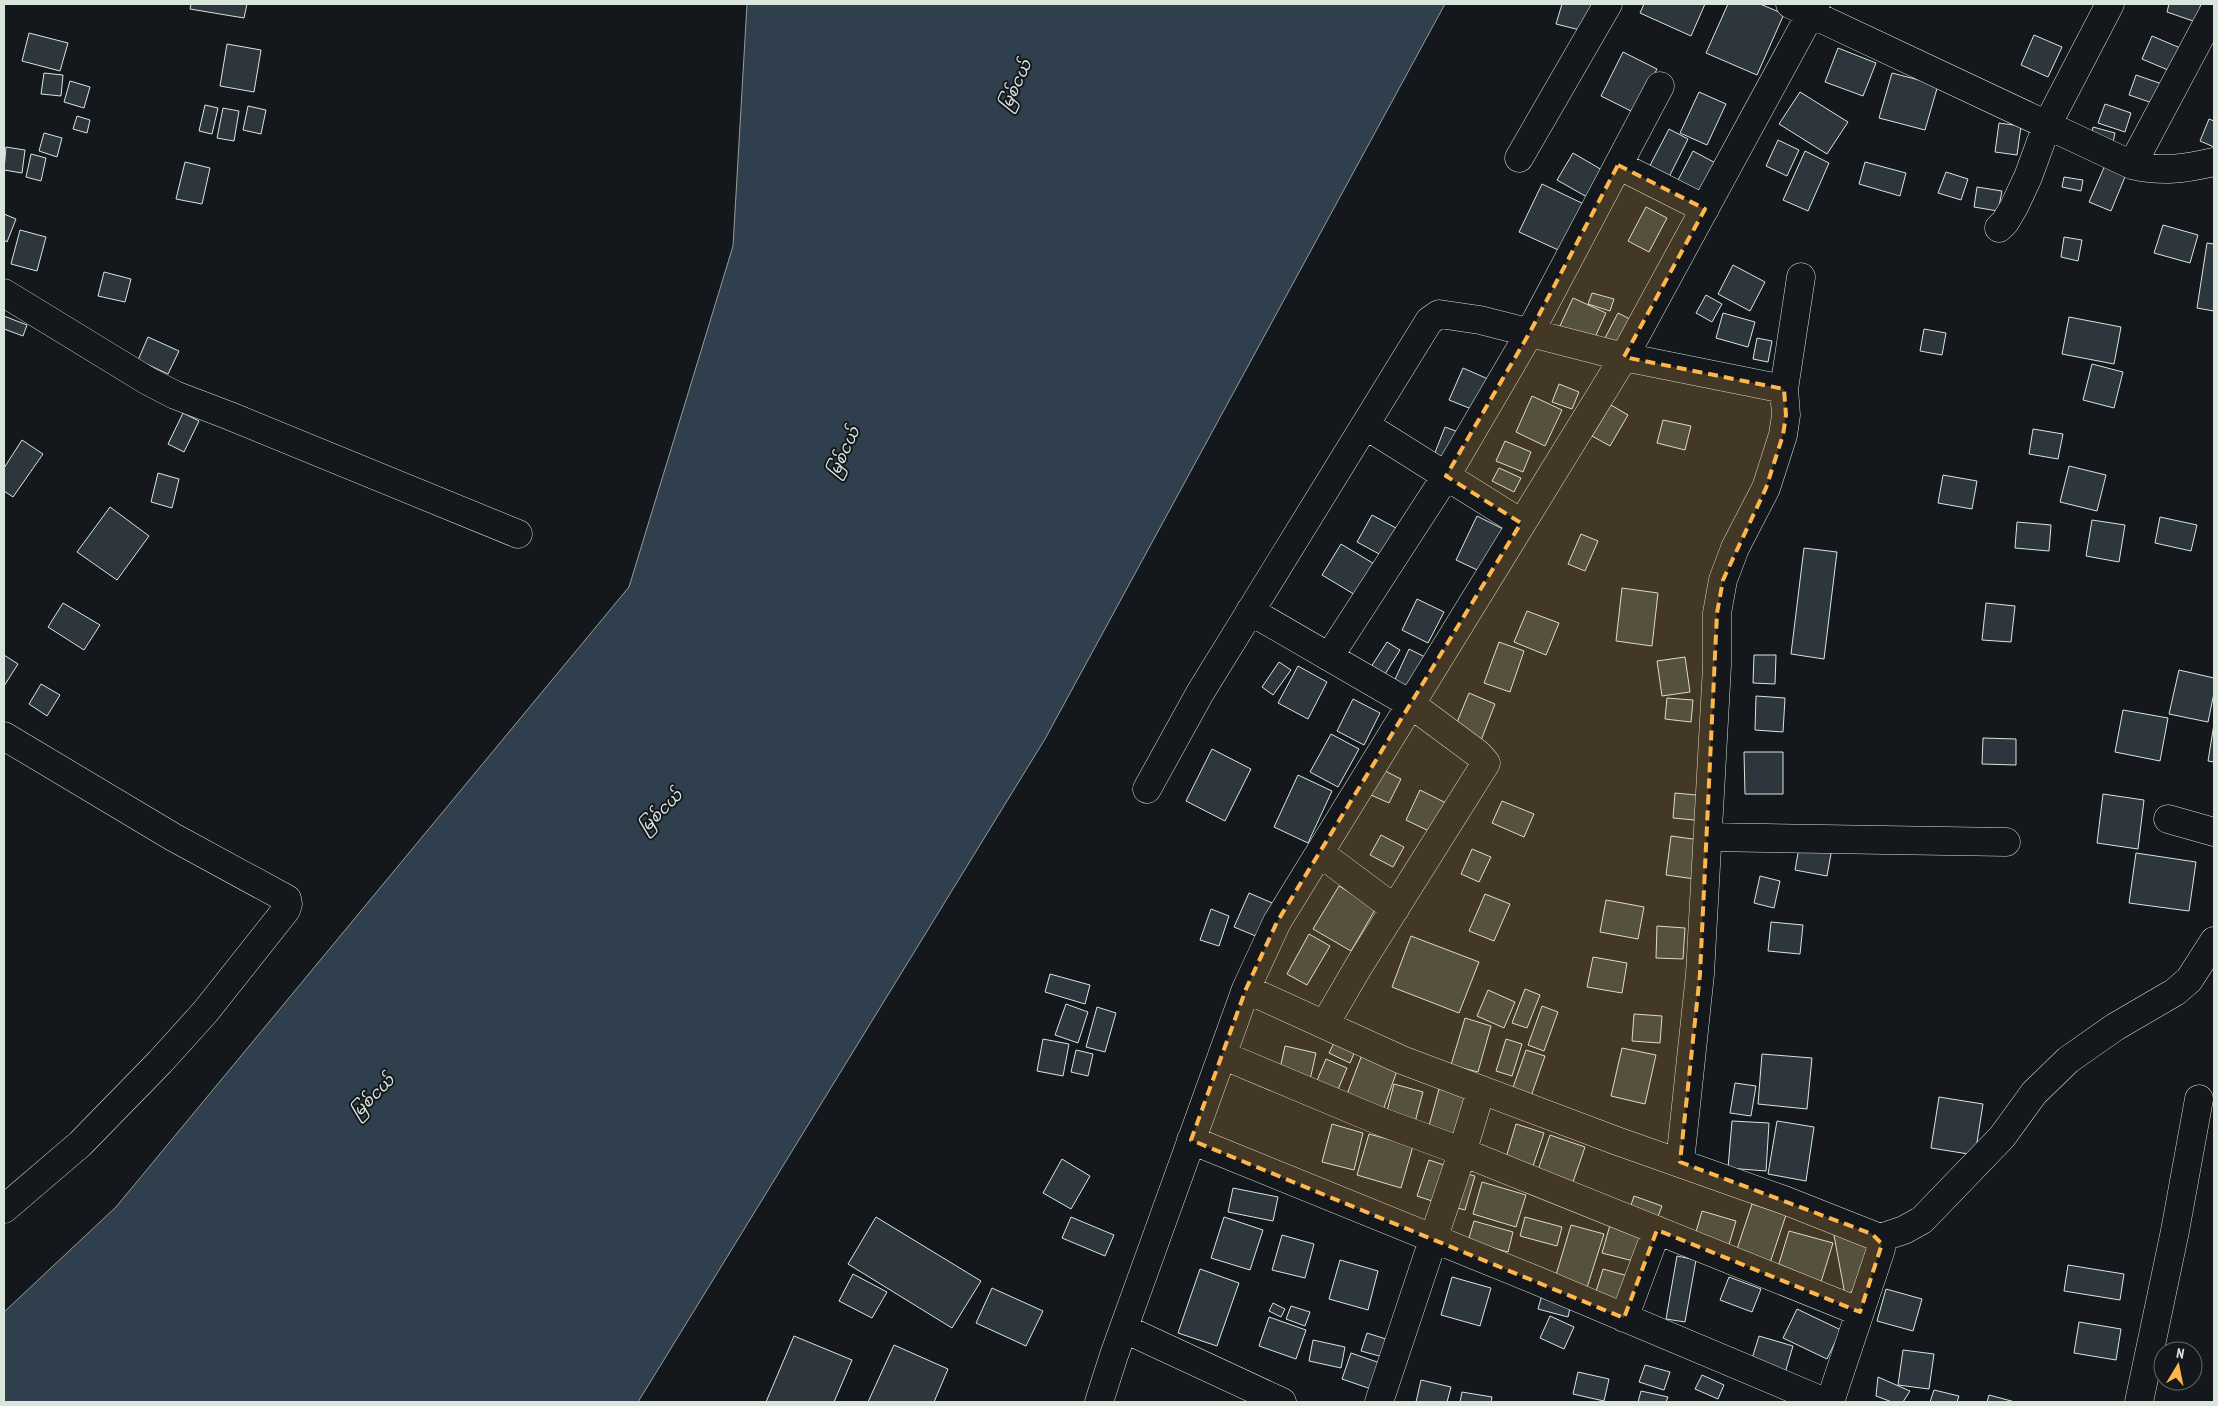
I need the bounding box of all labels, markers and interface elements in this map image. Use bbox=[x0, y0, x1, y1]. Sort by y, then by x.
water label: မြစ်ငယ် bbox=[994, 54, 1040, 115]
water label: မြစ်ငယ် bbox=[822, 421, 868, 482]
water label: မြစ်ငယ် bbox=[633, 783, 690, 840]
water label: မြစ်ငယ် bbox=[345, 1068, 402, 1125]
north arrow bbox=[2153, 1341, 2203, 1391]
text: N bbox=[2175, 1344, 2186, 1363]

